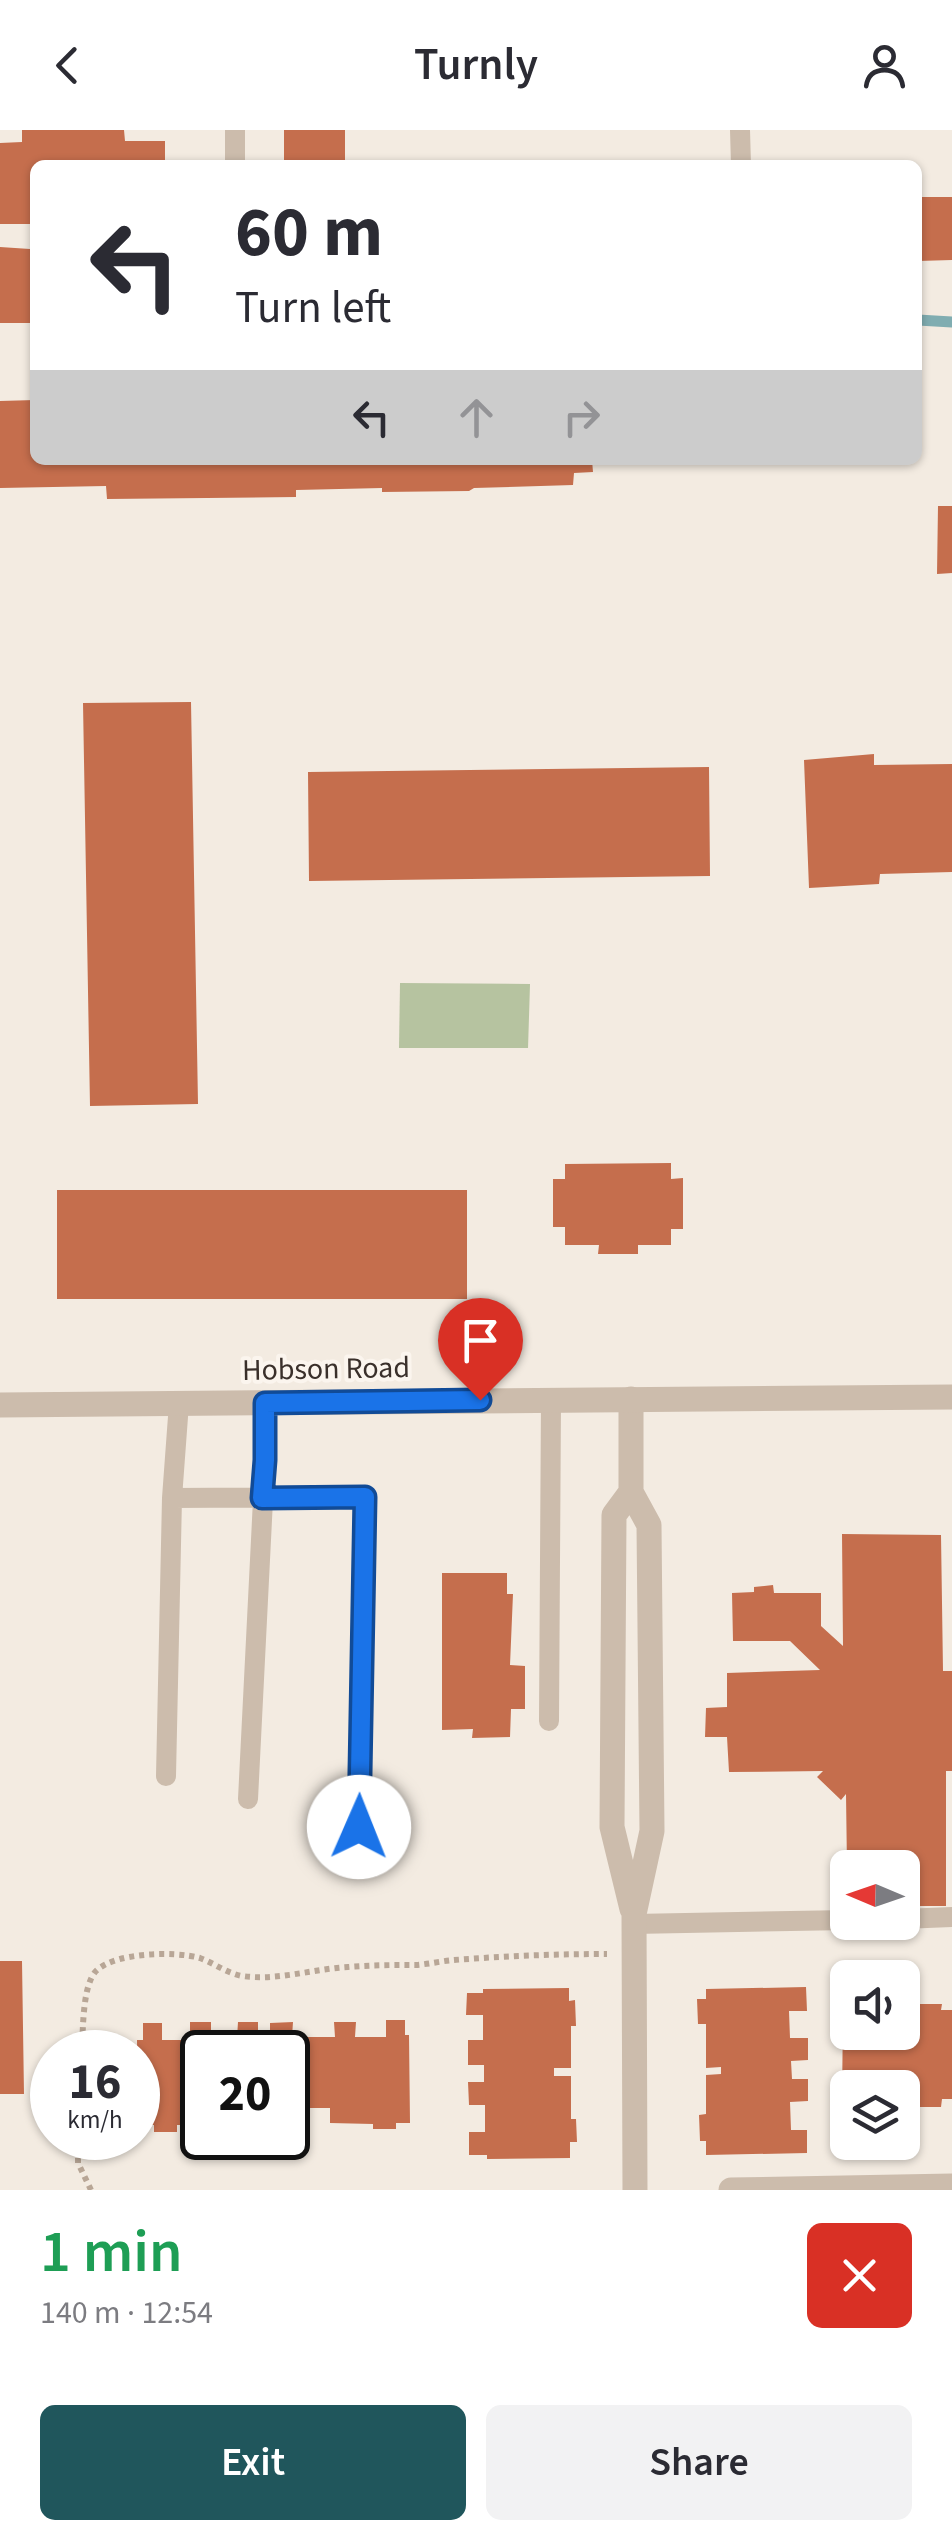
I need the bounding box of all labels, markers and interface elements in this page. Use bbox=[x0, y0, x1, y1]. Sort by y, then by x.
text: Turnly bbox=[414, 33, 538, 97]
icon: back bbox=[40, 38, 95, 93]
icon: person bbox=[857, 38, 912, 93]
text: 60 m bbox=[235, 183, 383, 283]
icon: left bbox=[70, 200, 200, 330]
text: Turn left bbox=[235, 276, 391, 340]
icon: left bbox=[344, 390, 399, 445]
icon: ahead bbox=[449, 390, 504, 445]
icon: right bbox=[554, 390, 609, 445]
pin bbox=[438, 1298, 523, 1401]
icon: arrive bbox=[453, 1313, 508, 1368]
street label: Hobson Road bbox=[242, 1346, 410, 1392]
position arrow bbox=[307, 1775, 411, 1879]
north arrow bbox=[830, 1850, 920, 1940]
map controls bbox=[830, 1850, 920, 2160]
button: sound bbox=[830, 1960, 920, 2050]
speed limit sign: 20 bbox=[180, 2030, 310, 2160]
text: 16 bbox=[69, 2047, 121, 2118]
button: layers bbox=[830, 2070, 920, 2160]
text: km/h bbox=[67, 2102, 123, 2138]
text: 1 min bbox=[40, 2210, 183, 2295]
button: close bbox=[807, 2223, 912, 2328]
text: 140 m · 12:54 bbox=[40, 2290, 213, 2336]
button: Exit bbox=[40, 2405, 466, 2520]
button: Share bbox=[486, 2405, 912, 2520]

